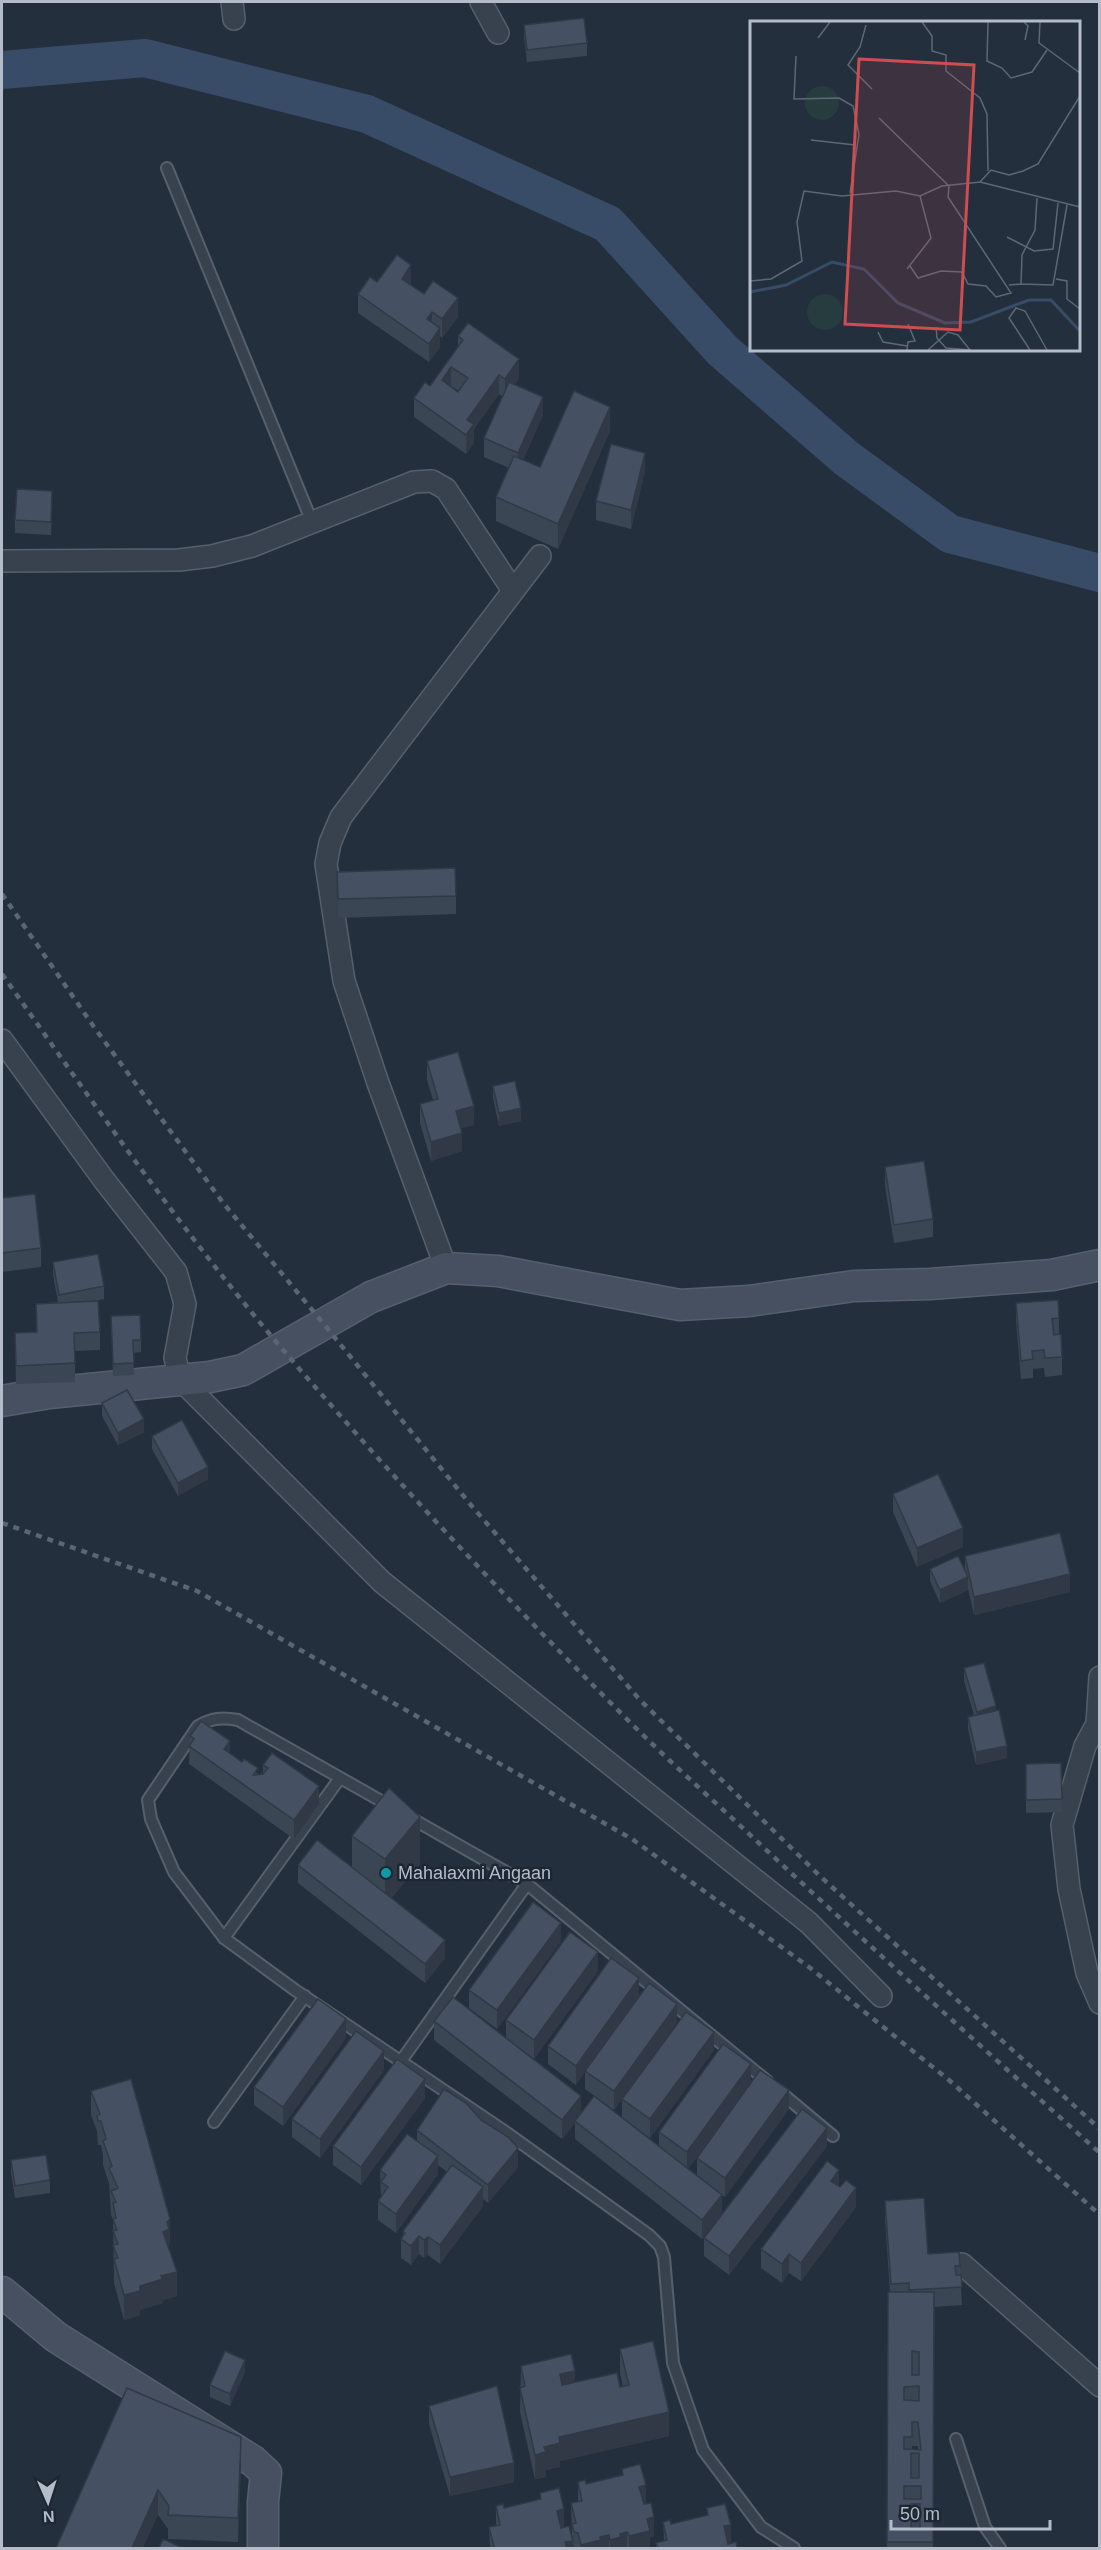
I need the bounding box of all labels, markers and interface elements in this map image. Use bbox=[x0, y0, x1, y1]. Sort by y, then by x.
inset map bbox=[750, 21, 1080, 351]
place label: Mahalaxmi Angaan bbox=[398, 1863, 551, 1883]
marker: Mahalaxmi Angaan bbox=[379, 1866, 393, 1880]
north arrow bbox=[18, 2472, 78, 2532]
scale bar bbox=[891, 2493, 1050, 2531]
text: 50 m bbox=[900, 2504, 940, 2524]
text: N bbox=[43, 2508, 55, 2525]

